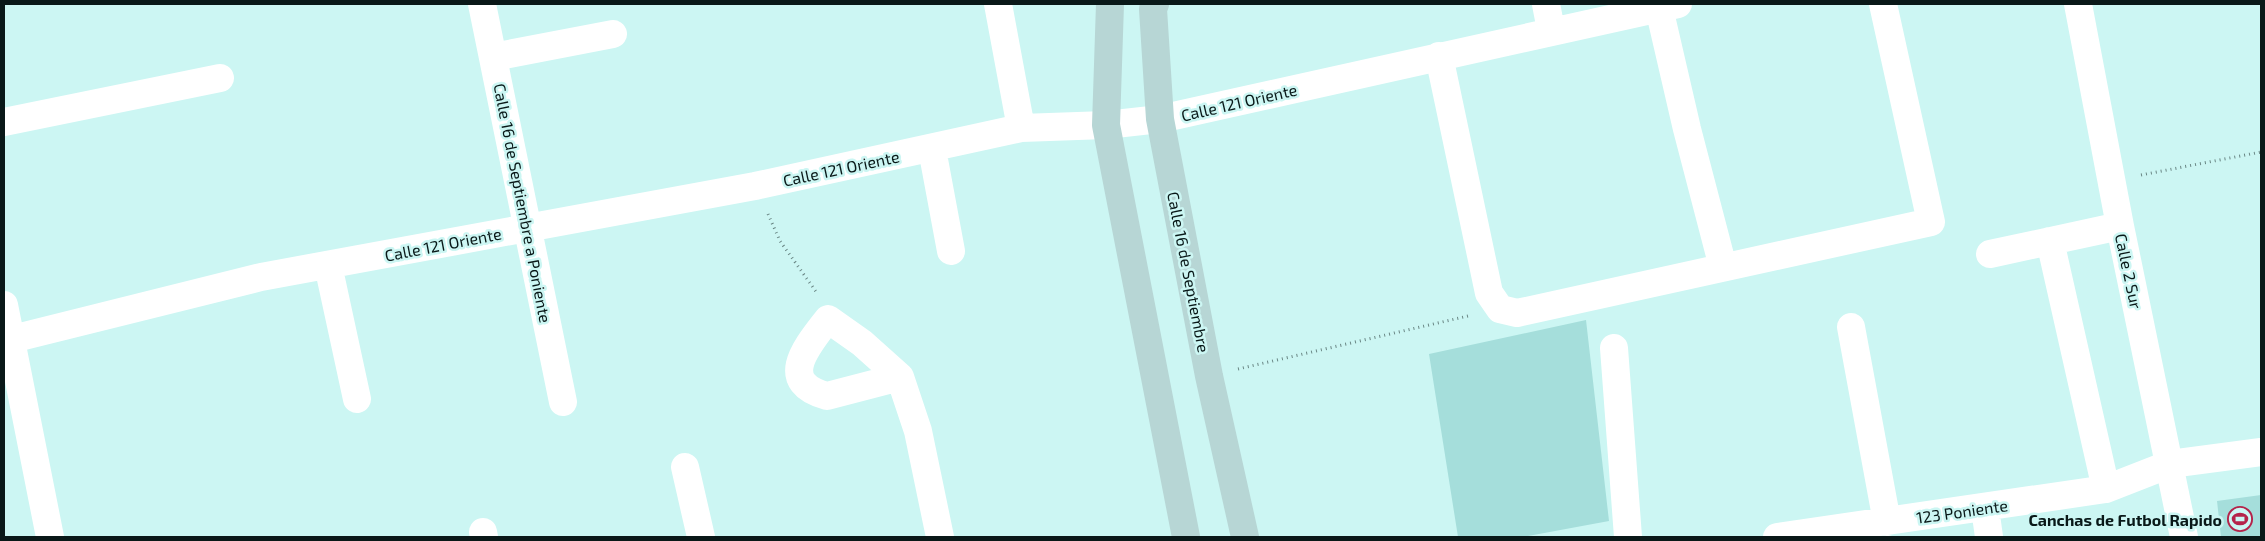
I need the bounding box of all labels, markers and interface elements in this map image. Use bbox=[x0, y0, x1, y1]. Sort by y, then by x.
street label: Calle 121 Oriente bbox=[1179, 79, 1299, 125]
street label: Calle 16 de Septiembre a Poniente bbox=[490, 82, 556, 324]
street label: Calle 121 Oriente bbox=[781, 146, 901, 190]
street label: Calle 16 de Septiembre bbox=[1164, 190, 1214, 354]
street label: Calle 121 Oriente bbox=[383, 223, 503, 265]
street label: Calle 2 Sur bbox=[2112, 232, 2146, 311]
street label: 123 Poniente bbox=[1915, 495, 2009, 527]
sports icon: Canchas de Futbol Rapido bbox=[2227, 506, 2253, 532]
place label: Canchas de Futbol Rapido bbox=[2028, 510, 2222, 529]

